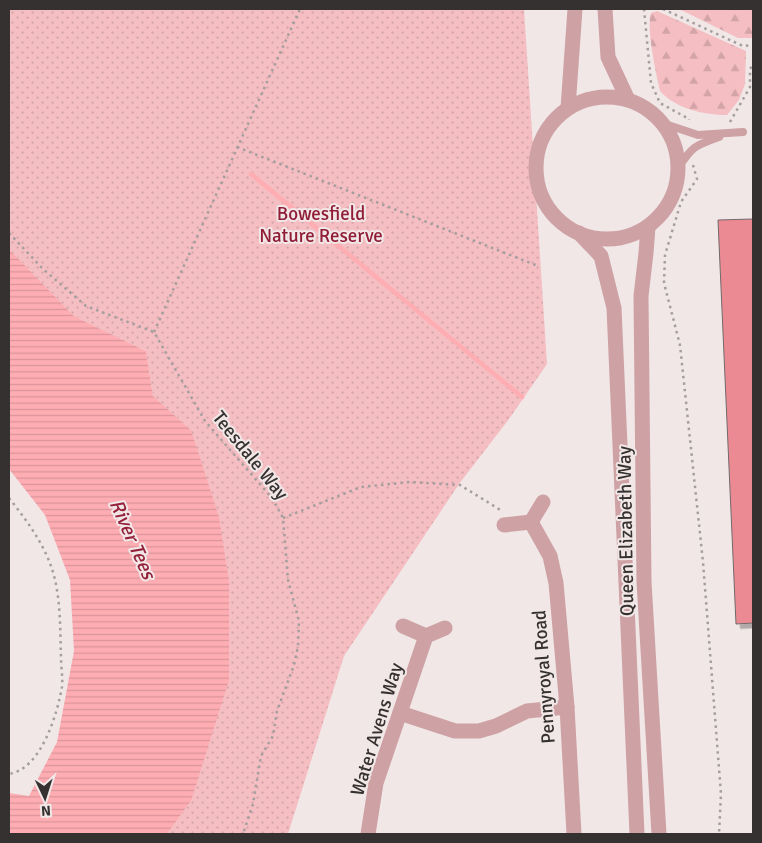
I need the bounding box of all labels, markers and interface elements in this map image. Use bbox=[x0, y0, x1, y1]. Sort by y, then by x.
park label: Bowesfield Nature Reserve bbox=[259, 202, 383, 248]
street label: Teesdale Way bbox=[207, 406, 293, 505]
street label: Queen Elizabeth Way bbox=[613, 446, 639, 616]
water label: River Tees bbox=[104, 495, 162, 585]
street label: Pennyroyal Road bbox=[527, 609, 561, 745]
street label: Water Avens Way bbox=[345, 660, 409, 799]
north arrow bbox=[20, 773, 70, 823]
text: N bbox=[40, 802, 51, 819]

